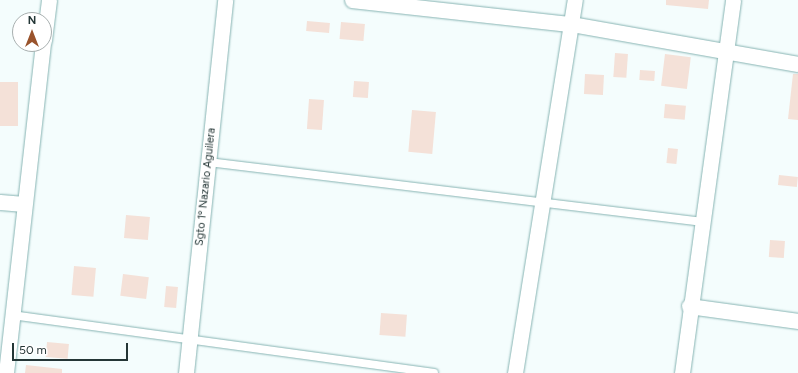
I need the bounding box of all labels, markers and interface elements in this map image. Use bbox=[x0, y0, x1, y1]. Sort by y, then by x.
north arrow bbox=[12, 12, 52, 52]
text: N bbox=[28, 14, 36, 27]
street label: Sgto 1º Nazario Aguilera bbox=[193, 127, 219, 247]
scale bar bbox=[14, 335, 130, 361]
text: 50 m bbox=[19, 343, 47, 357]

